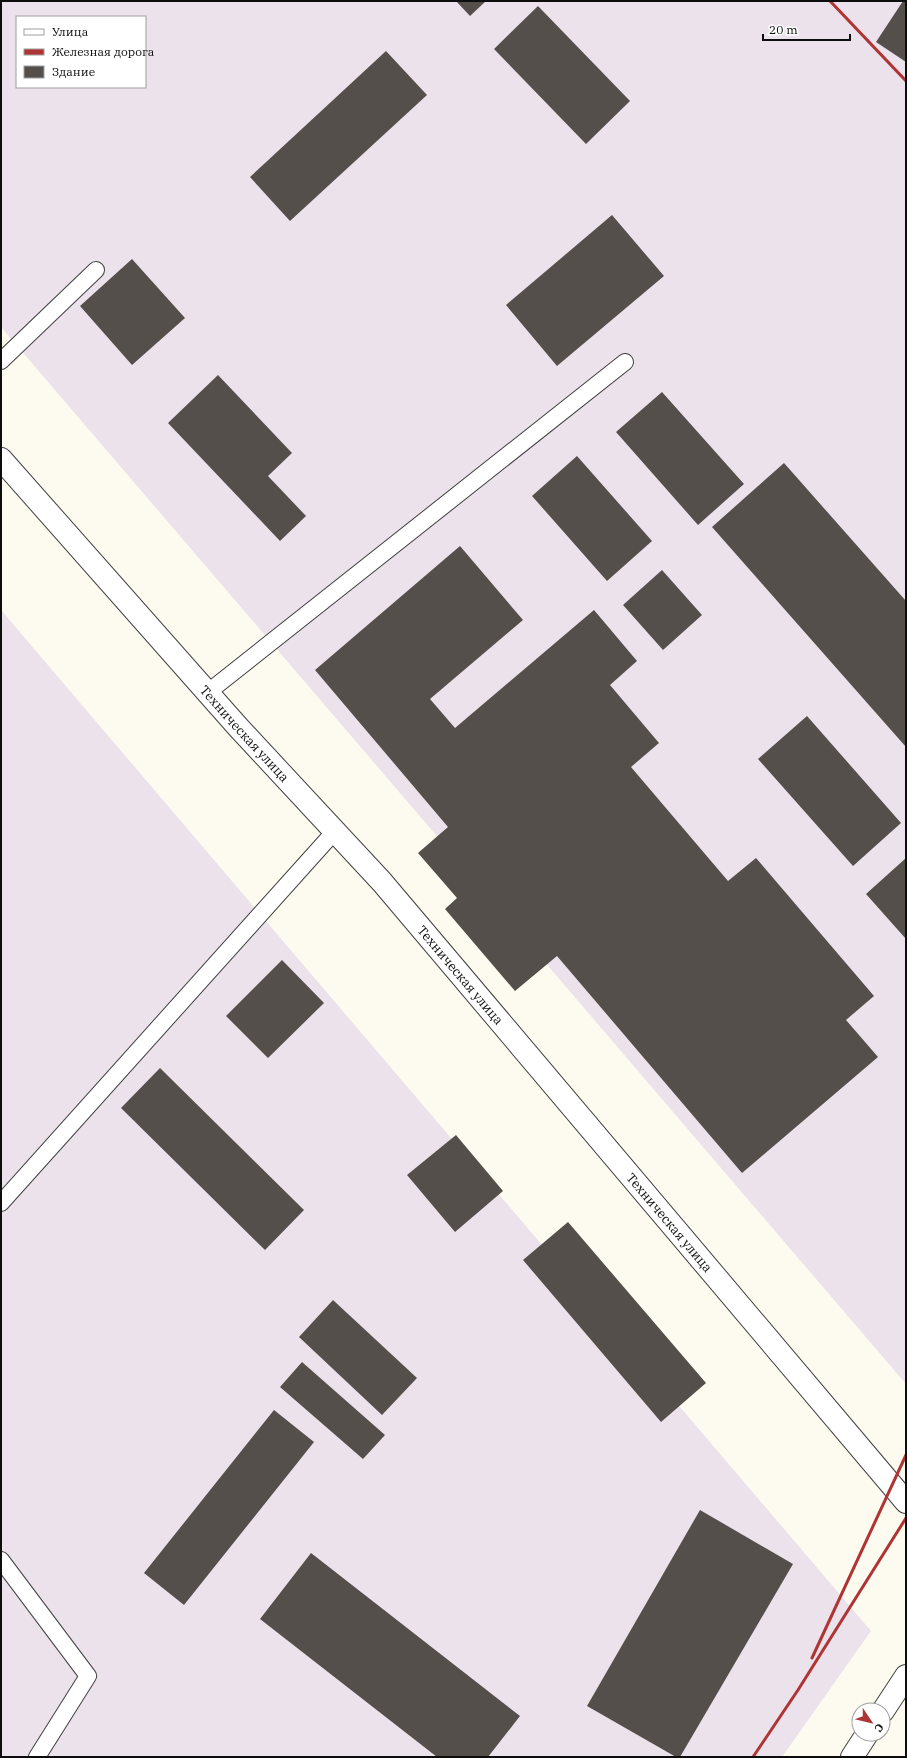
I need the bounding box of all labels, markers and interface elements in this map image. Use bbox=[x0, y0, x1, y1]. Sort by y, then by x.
legend bbox=[16, 16, 146, 88]
scale bar bbox=[763, 16, 850, 42]
text: 20 m bbox=[769, 22, 798, 37]
text: Улица bbox=[52, 24, 89, 39]
text: Железная дорога bbox=[52, 44, 155, 59]
text: Здание bbox=[52, 64, 95, 79]
street label: Техническая улица bbox=[196, 682, 293, 785]
street label: Техническая улица bbox=[414, 922, 507, 1028]
street label: Техническая улица bbox=[623, 1169, 716, 1276]
north arrow bbox=[851, 1702, 891, 1742]
text: С bbox=[871, 1721, 887, 1735]

